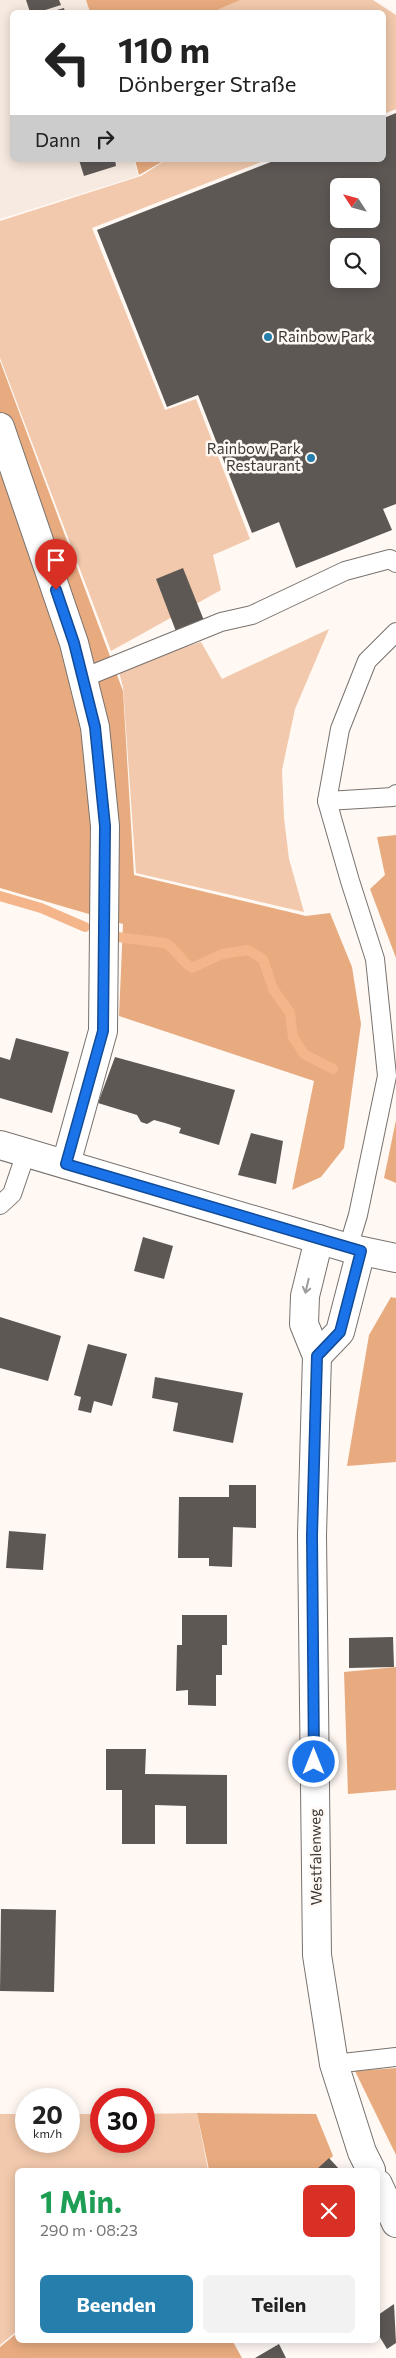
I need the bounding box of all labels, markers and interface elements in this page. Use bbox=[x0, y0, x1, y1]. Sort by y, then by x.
text: 110 m bbox=[118, 27, 210, 70]
icon: left bbox=[35, 30, 100, 95]
text: Dönberger Straße bbox=[118, 70, 296, 97]
icon: right bbox=[91, 125, 119, 153]
text: Dann bbox=[35, 128, 81, 151]
north arrow bbox=[330, 178, 380, 228]
map controls bbox=[330, 178, 380, 288]
button: search bbox=[330, 238, 380, 288]
place label: Rainbow Park bbox=[278, 327, 372, 345]
marker: Rainbow Park bbox=[262, 331, 274, 343]
place label: Rainbow Park Restaurant bbox=[207, 439, 301, 474]
marker: Rainbow Park Restaurant bbox=[305, 452, 317, 464]
pin bbox=[35, 539, 77, 590]
icon: arrive bbox=[42, 546, 70, 574]
one-way arrow bbox=[302, 1278, 311, 1294]
position arrow bbox=[287, 1735, 339, 1787]
street label: Westfalenweg bbox=[305, 1809, 325, 1905]
speed limit sign: 30 bbox=[90, 2088, 155, 2153]
text: 20 bbox=[32, 2099, 63, 2129]
text: km/h bbox=[33, 2126, 62, 2140]
text: 1 Min. bbox=[40, 2182, 122, 2219]
button: close bbox=[303, 2185, 355, 2237]
text: 290 m · 08:23 bbox=[40, 2220, 138, 2239]
button: Beenden bbox=[40, 2275, 193, 2333]
button: Teilen bbox=[203, 2275, 355, 2333]

